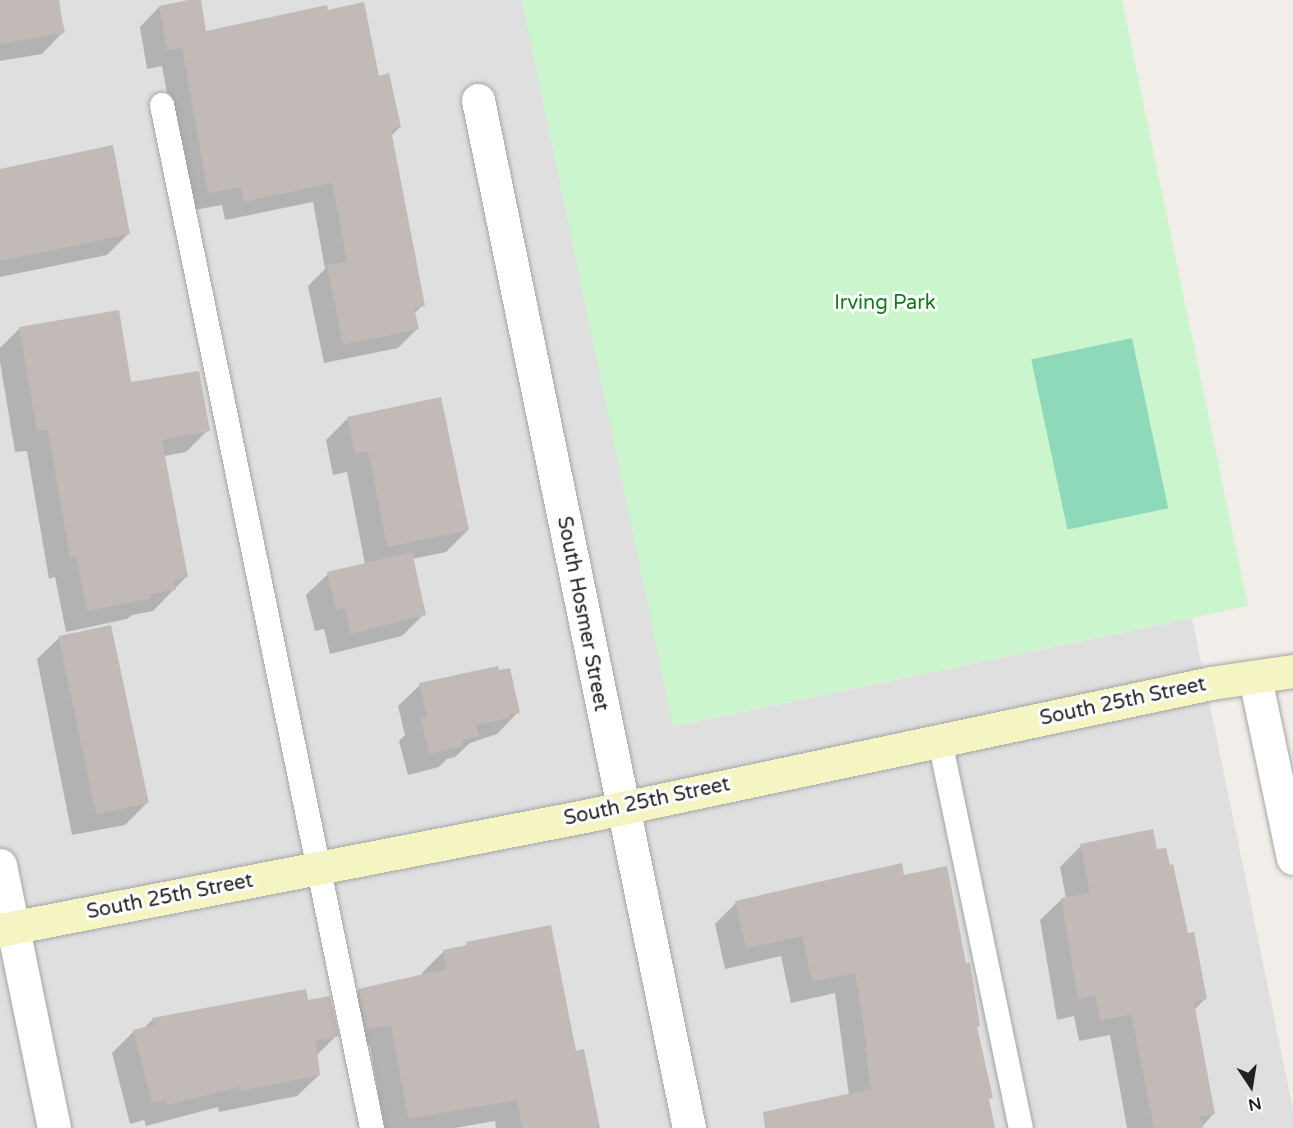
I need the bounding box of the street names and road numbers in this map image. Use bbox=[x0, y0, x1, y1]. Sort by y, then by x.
street label: South Hosmer Street bbox=[551, 515, 613, 713]
street label: South 25th Street bbox=[1038, 673, 1208, 731]
street label: South 25th Street bbox=[562, 773, 732, 831]
street label: South 25th Street bbox=[85, 869, 255, 925]

